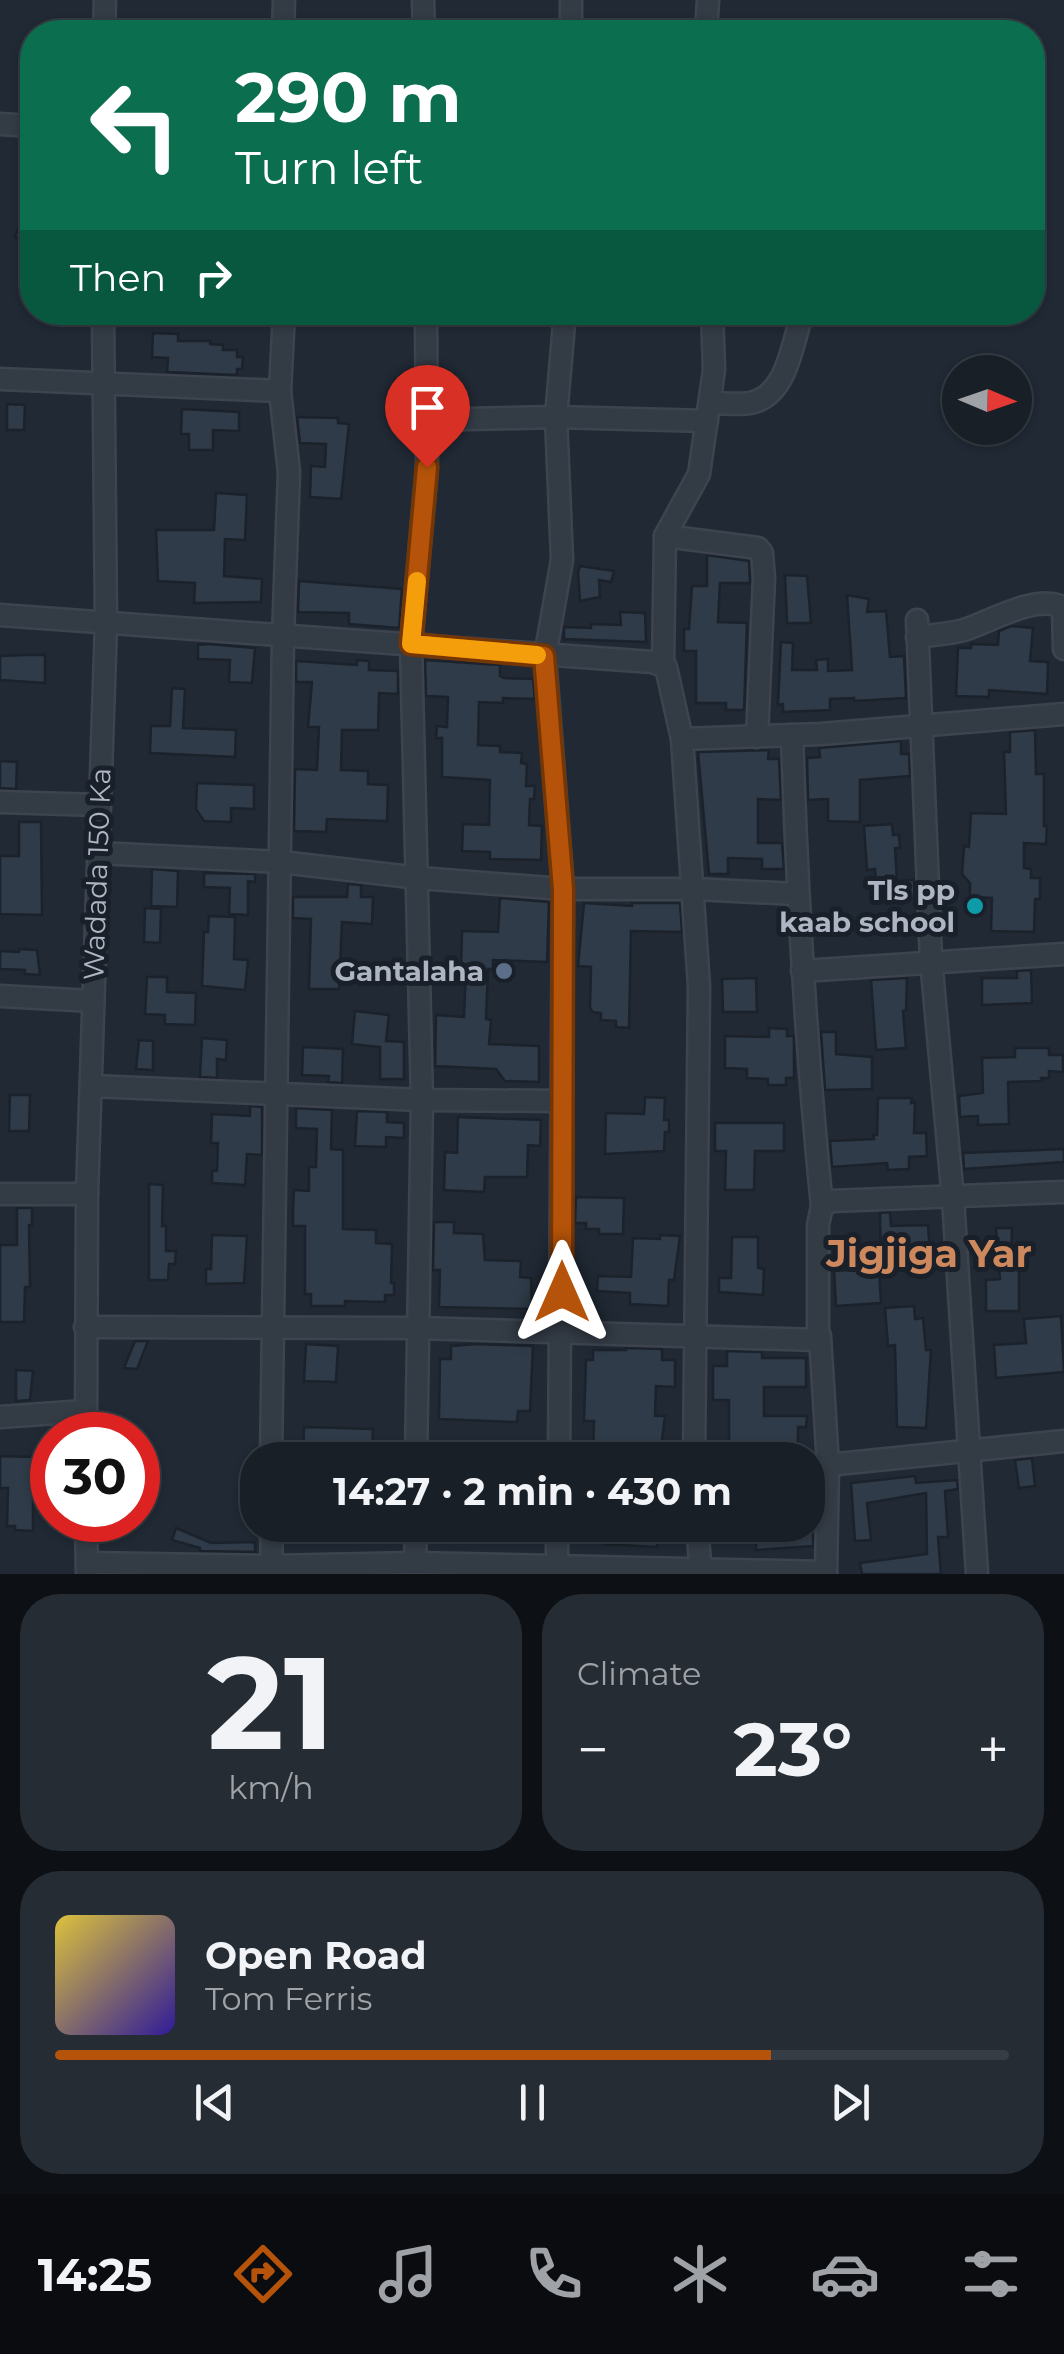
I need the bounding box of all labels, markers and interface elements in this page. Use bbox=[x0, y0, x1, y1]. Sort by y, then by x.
text: 290 m bbox=[235, 54, 462, 140]
icon: left bbox=[70, 60, 200, 190]
text: Turn left bbox=[235, 140, 423, 195]
icon: right bbox=[186, 250, 241, 305]
text: Then bbox=[70, 254, 166, 301]
north arrow bbox=[942, 355, 1032, 445]
map controls bbox=[942, 355, 1032, 445]
pin bbox=[385, 365, 470, 468]
icon: arrive bbox=[400, 380, 455, 435]
street label: Wadada 150 Ka bbox=[76, 767, 118, 981]
place label: Tls pp kaab school bbox=[779, 873, 955, 939]
marker: Tls pp kaab school bbox=[964, 895, 986, 917]
place label: Gantalaha bbox=[335, 954, 484, 988]
marker: Gantalaha bbox=[493, 960, 515, 982]
district label: Jigjiga Yar bbox=[825, 1230, 1032, 1277]
position arrow bbox=[510, 1240, 614, 1344]
speed limit sign: 30 bbox=[30, 1412, 160, 1542]
text: 14:27 · 2 min · 430 m bbox=[333, 1468, 732, 1515]
text: 21 bbox=[207, 1623, 335, 1782]
text: Climate bbox=[577, 1654, 701, 1693]
text: 23° bbox=[734, 1703, 852, 1795]
text: − bbox=[577, 1716, 609, 1783]
text: + bbox=[977, 1716, 1009, 1783]
text: km/h bbox=[228, 1768, 314, 1807]
text: Open Road bbox=[205, 1932, 427, 1979]
text: Tom Ferris bbox=[205, 1979, 372, 2018]
icon: previous bbox=[187, 2075, 242, 2130]
icon: pause bbox=[505, 2075, 560, 2130]
icon: next bbox=[823, 2075, 878, 2130]
icon: directions bbox=[228, 2239, 298, 2309]
icon: music bbox=[373, 2239, 443, 2309]
icon: phone bbox=[519, 2239, 589, 2309]
icon: climate bbox=[665, 2239, 735, 2309]
icon: car bbox=[810, 2239, 880, 2309]
icon: filters bbox=[956, 2239, 1026, 2309]
text: 14:25 bbox=[38, 2247, 152, 2302]

